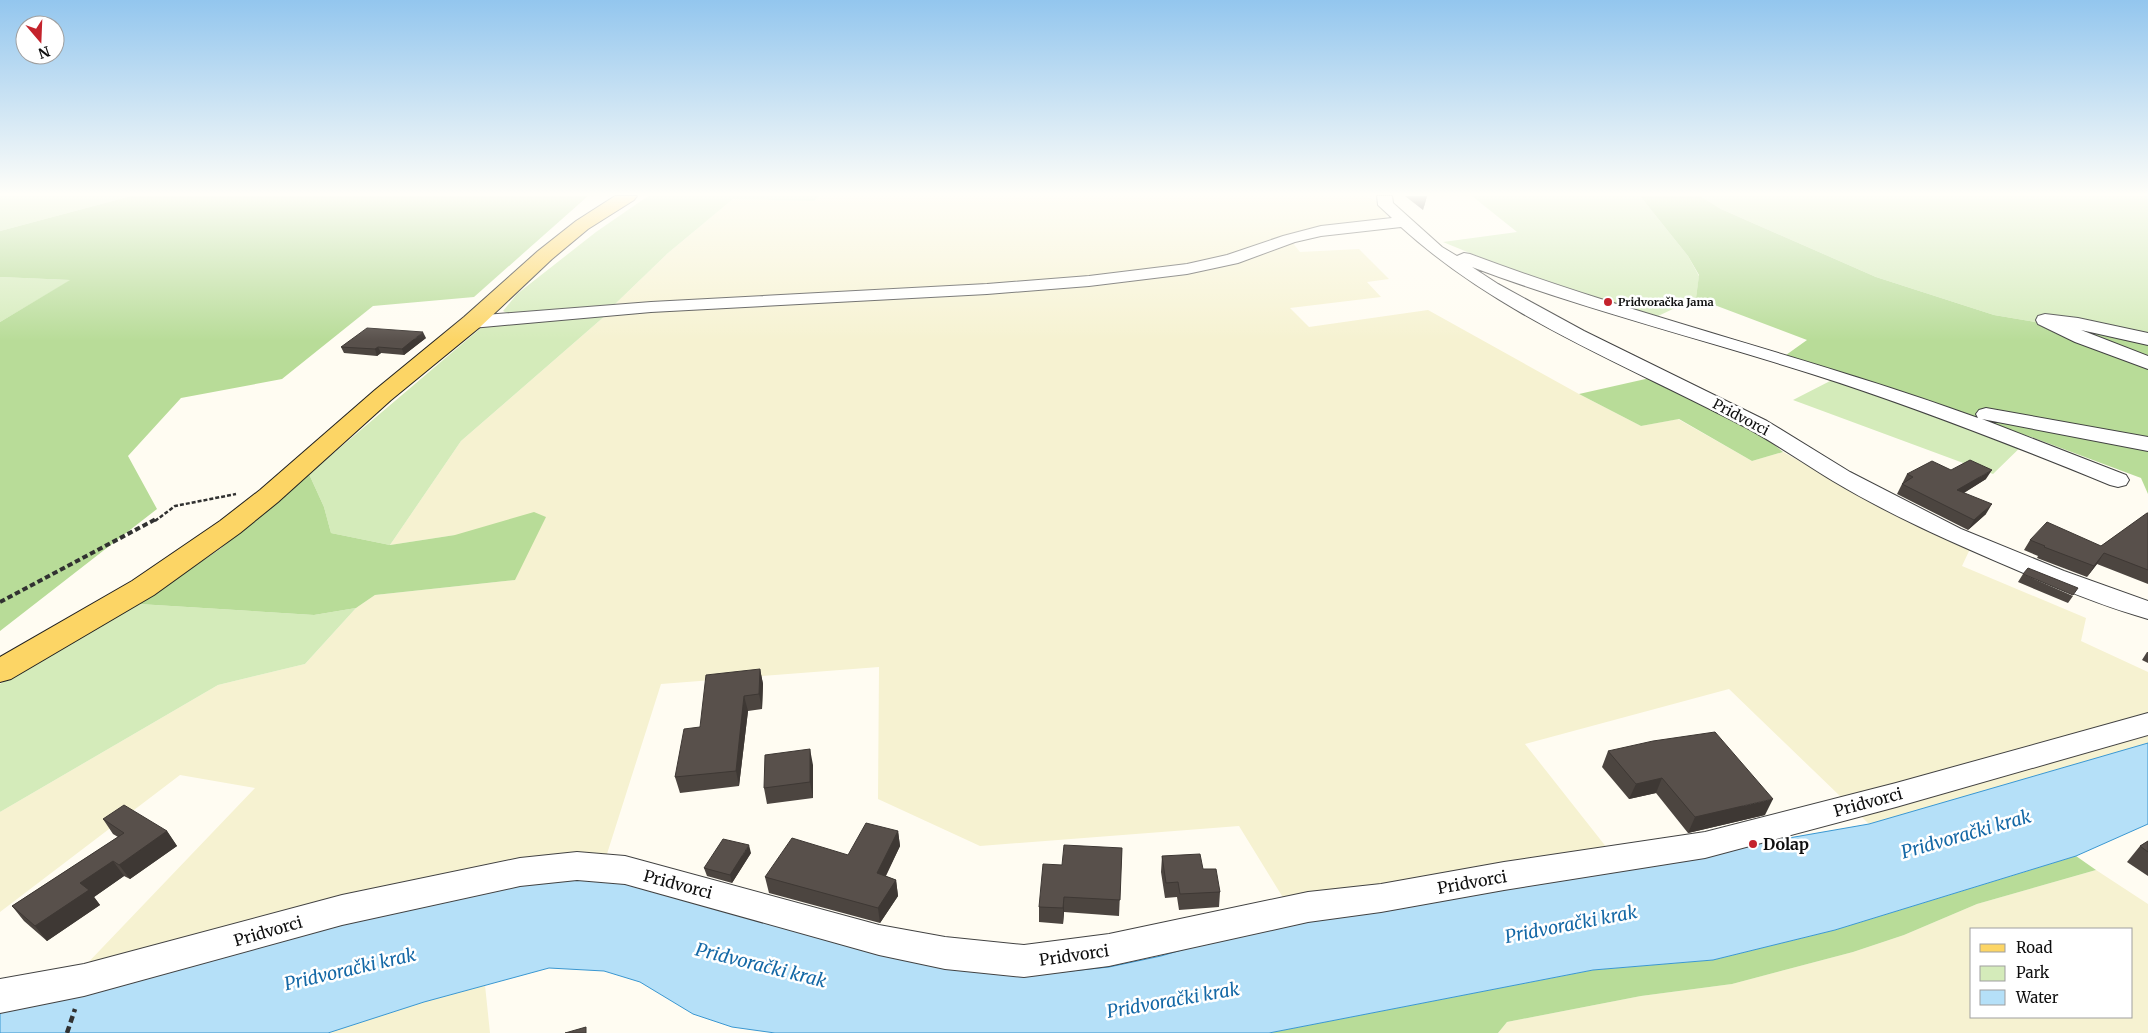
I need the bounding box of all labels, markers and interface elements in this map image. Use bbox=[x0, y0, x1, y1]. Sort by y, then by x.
north arrow bbox=[15, 15, 65, 65]
text: N bbox=[36, 42, 52, 63]
place label: Pridvoračka Jama bbox=[1618, 295, 1714, 309]
marker: Pridvoračka Jama bbox=[1602, 296, 1614, 308]
street label: Pridvorci bbox=[1710, 395, 1773, 440]
street label: Pridvorci bbox=[1831, 783, 1905, 821]
water label: Pridvorački krak bbox=[1898, 804, 2034, 864]
place label: Dolap bbox=[1763, 834, 1809, 854]
marker: Dolap bbox=[1747, 838, 1759, 850]
street label: Pridvorci bbox=[641, 865, 715, 903]
street label: Pridvorci bbox=[1436, 866, 1508, 898]
water label: Pridvorački krak bbox=[1503, 900, 1639, 948]
street label: Pridvorci bbox=[231, 912, 305, 950]
legend bbox=[1970, 928, 2133, 1018]
water label: Pridvorački krak bbox=[693, 938, 829, 992]
text: Road bbox=[2016, 938, 2052, 957]
street label: Pridvorci bbox=[1038, 940, 1110, 970]
water label: Pridvorački krak bbox=[282, 943, 418, 995]
text: Park bbox=[2016, 963, 2050, 982]
water label: Pridvorački krak bbox=[1105, 977, 1241, 1023]
text: Water bbox=[2015, 988, 2059, 1007]

